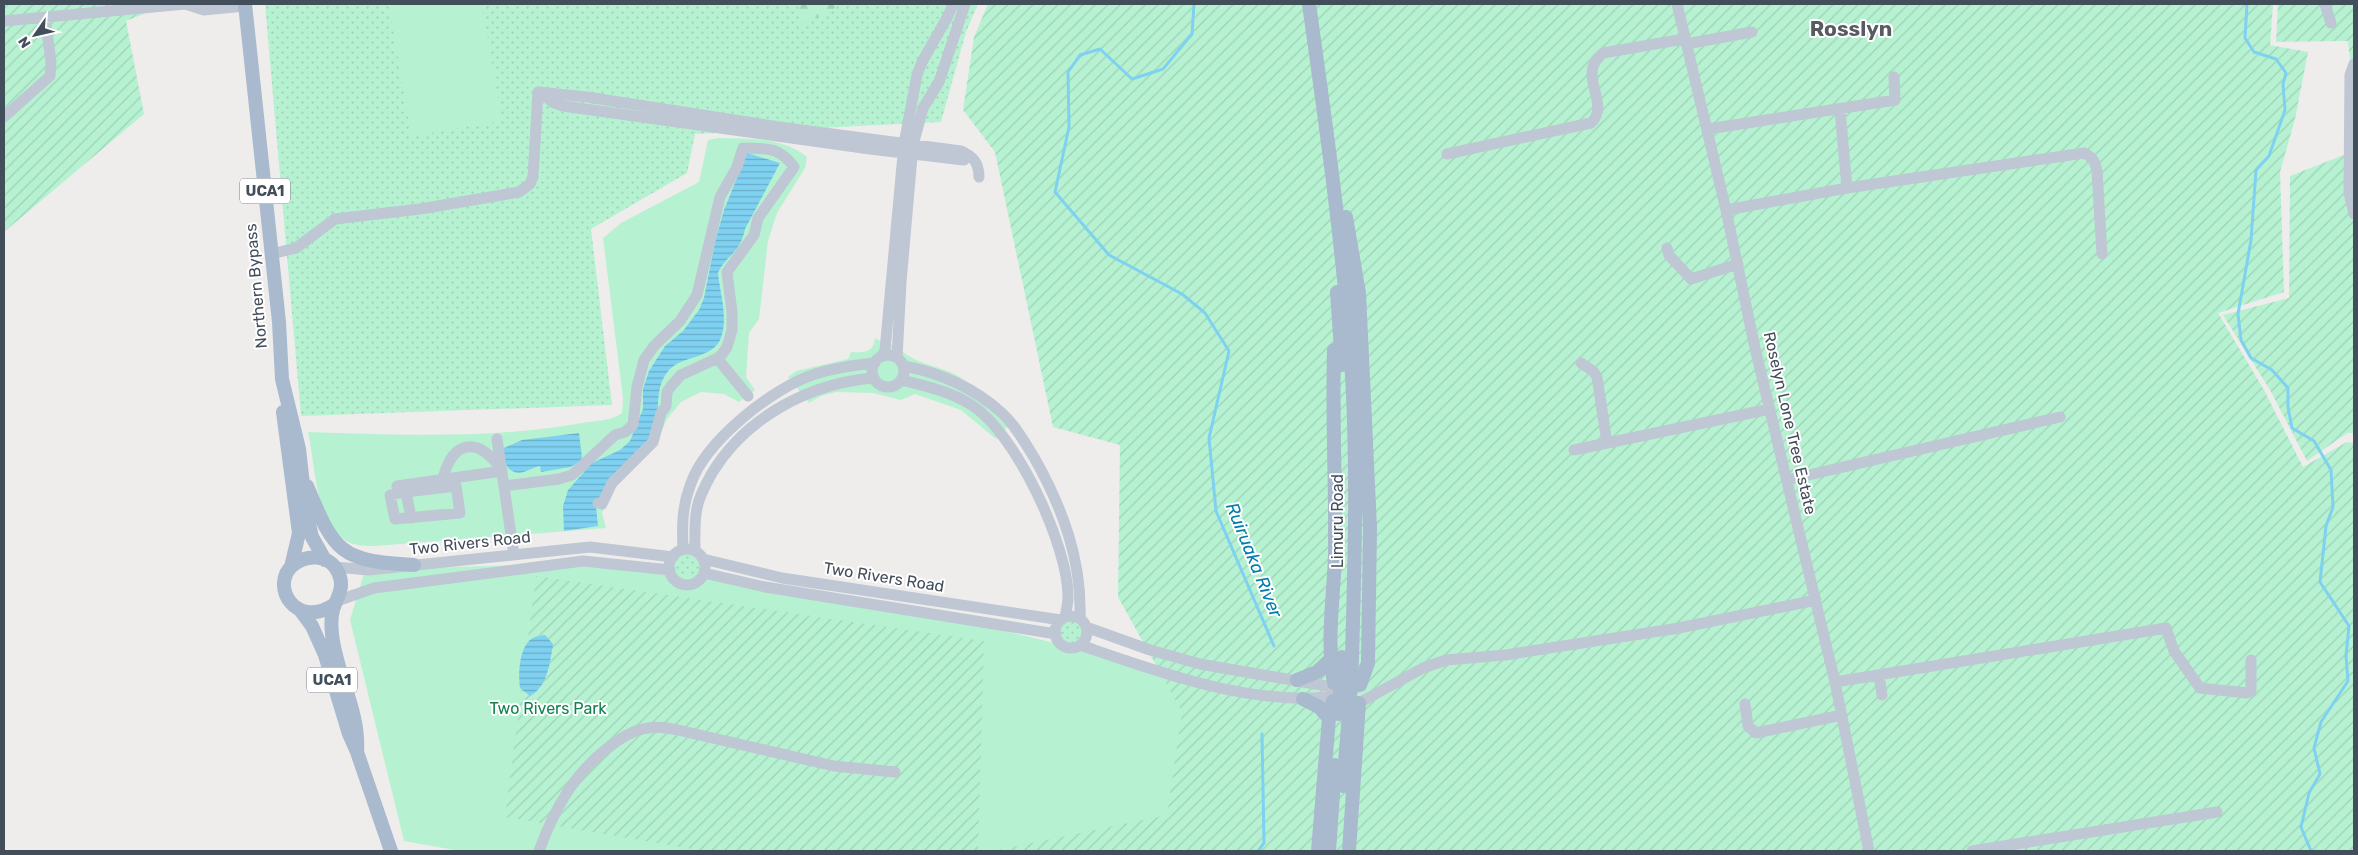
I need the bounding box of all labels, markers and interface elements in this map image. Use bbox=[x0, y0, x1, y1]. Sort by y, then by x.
north arrow bbox=[10, 10, 60, 60]
district label: Rosslyn bbox=[1810, 16, 1892, 41]
text: N bbox=[15, 33, 35, 51]
road number: UCA1 bbox=[240, 178, 290, 204]
street label: Northern Bypass bbox=[241, 223, 271, 349]
street label: Roselyn Lone Tree Estate bbox=[1760, 330, 1820, 516]
street label: Limuru Road bbox=[1328, 474, 1347, 568]
water label: Ruiruaka River bbox=[1221, 499, 1288, 622]
street label: Two Rivers Road bbox=[408, 527, 532, 559]
street label: Two Rivers Road bbox=[822, 558, 946, 596]
road number: UCA1 bbox=[307, 668, 357, 692]
park label: Two Rivers Park bbox=[489, 699, 607, 718]

